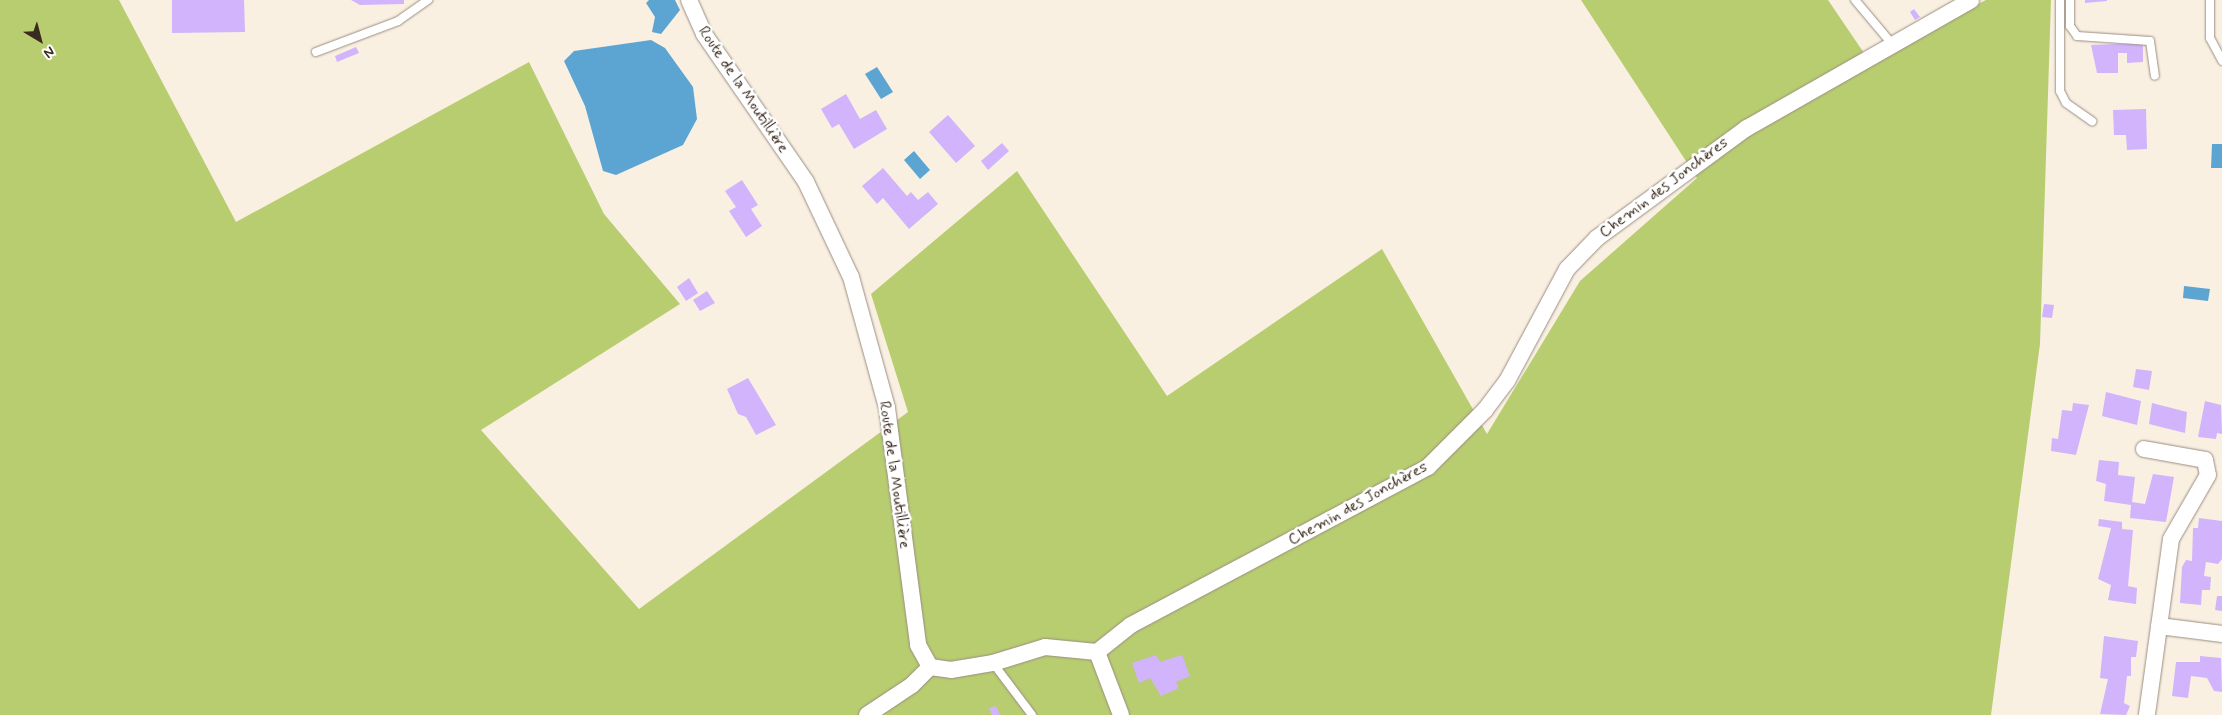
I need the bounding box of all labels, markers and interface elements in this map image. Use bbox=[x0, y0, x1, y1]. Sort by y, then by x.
north arrow bbox=[15, 15, 65, 65]
street label: Route de la Moutillière bbox=[694, 24, 792, 156]
text: N bbox=[40, 42, 58, 62]
street label: Chemin des Jonchères bbox=[1596, 133, 1732, 243]
street label: Route de la Moutillière bbox=[874, 401, 914, 549]
street label: Chemin des Jonchères bbox=[1285, 458, 1431, 550]

